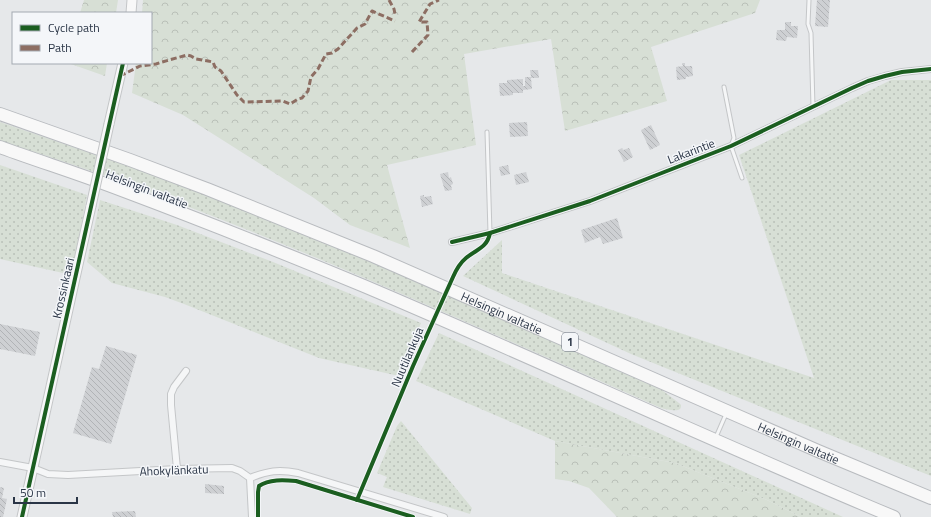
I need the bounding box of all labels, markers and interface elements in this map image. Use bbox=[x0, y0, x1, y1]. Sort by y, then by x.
legend bbox=[12, 12, 152, 64]
text: Cycle path bbox=[48, 18, 100, 37]
text: Path bbox=[48, 38, 72, 57]
street label: Lakarintie bbox=[664, 133, 718, 169]
street label: Helsingin valtatie bbox=[103, 165, 191, 213]
street label: Krossinkaari bbox=[47, 256, 79, 320]
street label: Helsingin valtatie bbox=[458, 286, 546, 339]
street label: Nuutilankuja bbox=[386, 324, 428, 390]
road number: 1 bbox=[562, 333, 578, 351]
street label: Helsingin valtatie bbox=[755, 416, 842, 468]
street label: Ahokylänkatu bbox=[139, 459, 209, 481]
scale bar bbox=[14, 479, 77, 505]
text: 50 m bbox=[20, 483, 46, 502]

